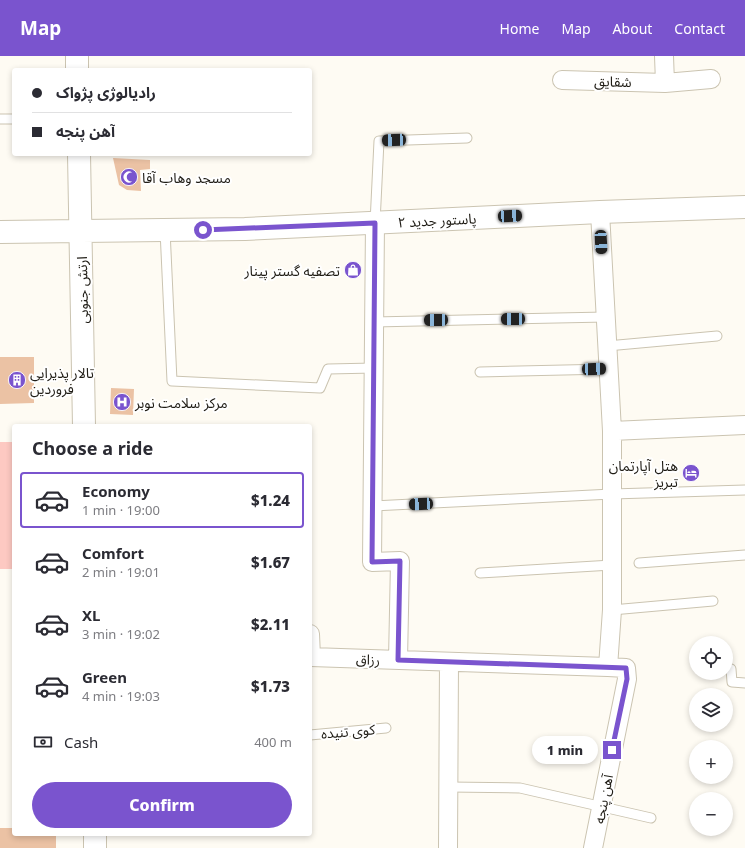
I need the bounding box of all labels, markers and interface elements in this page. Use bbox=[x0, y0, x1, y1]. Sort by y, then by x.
text: Map bbox=[20, 15, 61, 41]
text: Home bbox=[500, 19, 539, 38]
text: Map bbox=[561, 19, 591, 38]
text: About bbox=[613, 19, 652, 38]
text: Contact bbox=[674, 19, 725, 38]
street label: شقایق bbox=[594, 71, 632, 92]
text: رادیالوژی پژواک bbox=[56, 82, 156, 102]
text: آهن پنجه bbox=[56, 121, 115, 141]
car bbox=[382, 134, 406, 146]
mosque icon: مسجد وهاب آقا bbox=[119, 167, 139, 187]
place label: مسجد وهاب آقا bbox=[142, 168, 231, 187]
street label: پاستور جدید ۲ bbox=[397, 208, 477, 233]
car bbox=[498, 209, 522, 223]
route start bbox=[194, 221, 212, 239]
car bbox=[594, 230, 608, 254]
street label: ارتش جنوبی bbox=[72, 256, 92, 324]
shop icon: تصفیه گستر پینار bbox=[343, 260, 363, 280]
place label: تصفیه گستر پینار bbox=[243, 261, 340, 281]
car bbox=[501, 313, 525, 325]
car bbox=[424, 314, 448, 326]
place label: تالار پذیرایی فروردین bbox=[30, 363, 94, 398]
car bbox=[582, 363, 606, 375]
building icon: تالار پذیرایی فروردین bbox=[7, 370, 27, 390]
hospital icon: مرکز سلامت نوبر bbox=[112, 392, 132, 412]
place label: مرکز سلامت نوبر bbox=[134, 393, 228, 412]
text: Choose a ride bbox=[32, 436, 153, 460]
place label: هتل آپارتمان تبریز bbox=[609, 456, 678, 491]
hotel icon: هتل آپارتمان تبریز bbox=[681, 463, 701, 483]
text: Economy bbox=[82, 481, 150, 501]
icon: car bbox=[34, 482, 70, 518]
text: $1.24 bbox=[251, 490, 290, 510]
car bbox=[409, 497, 433, 511]
text: 1 min · 19:00 bbox=[82, 501, 160, 519]
text: Comfort bbox=[82, 543, 144, 563]
icon: car bbox=[34, 544, 70, 580]
text: $1.67 bbox=[251, 552, 290, 572]
text: 2 min · 19:01 bbox=[82, 563, 160, 581]
text: XL bbox=[82, 605, 100, 625]
icon: car bbox=[34, 606, 70, 642]
text: $2.11 bbox=[251, 614, 290, 634]
text: 3 min · 19:02 bbox=[82, 625, 160, 643]
map controls bbox=[689, 636, 733, 836]
button: locate bbox=[689, 636, 733, 680]
street label: رزاق bbox=[356, 649, 380, 669]
text: Green bbox=[82, 667, 127, 687]
icon: car bbox=[34, 668, 70, 704]
text: $1.73 bbox=[251, 676, 290, 696]
text: 4 min · 19:03 bbox=[82, 687, 160, 705]
button: layers bbox=[689, 688, 733, 732]
street label: کوی تنیده bbox=[320, 719, 376, 743]
icon: cash bbox=[32, 731, 54, 753]
text: Cash bbox=[64, 732, 98, 752]
text: 400 m bbox=[254, 733, 292, 751]
callout: 1 min bbox=[532, 736, 598, 764]
button: + bbox=[689, 740, 733, 784]
text: 1 min bbox=[547, 741, 583, 759]
route end bbox=[603, 741, 621, 759]
street label: آهن پنجه bbox=[589, 772, 618, 826]
button: Confirm bbox=[32, 782, 292, 828]
button: − bbox=[689, 792, 733, 836]

